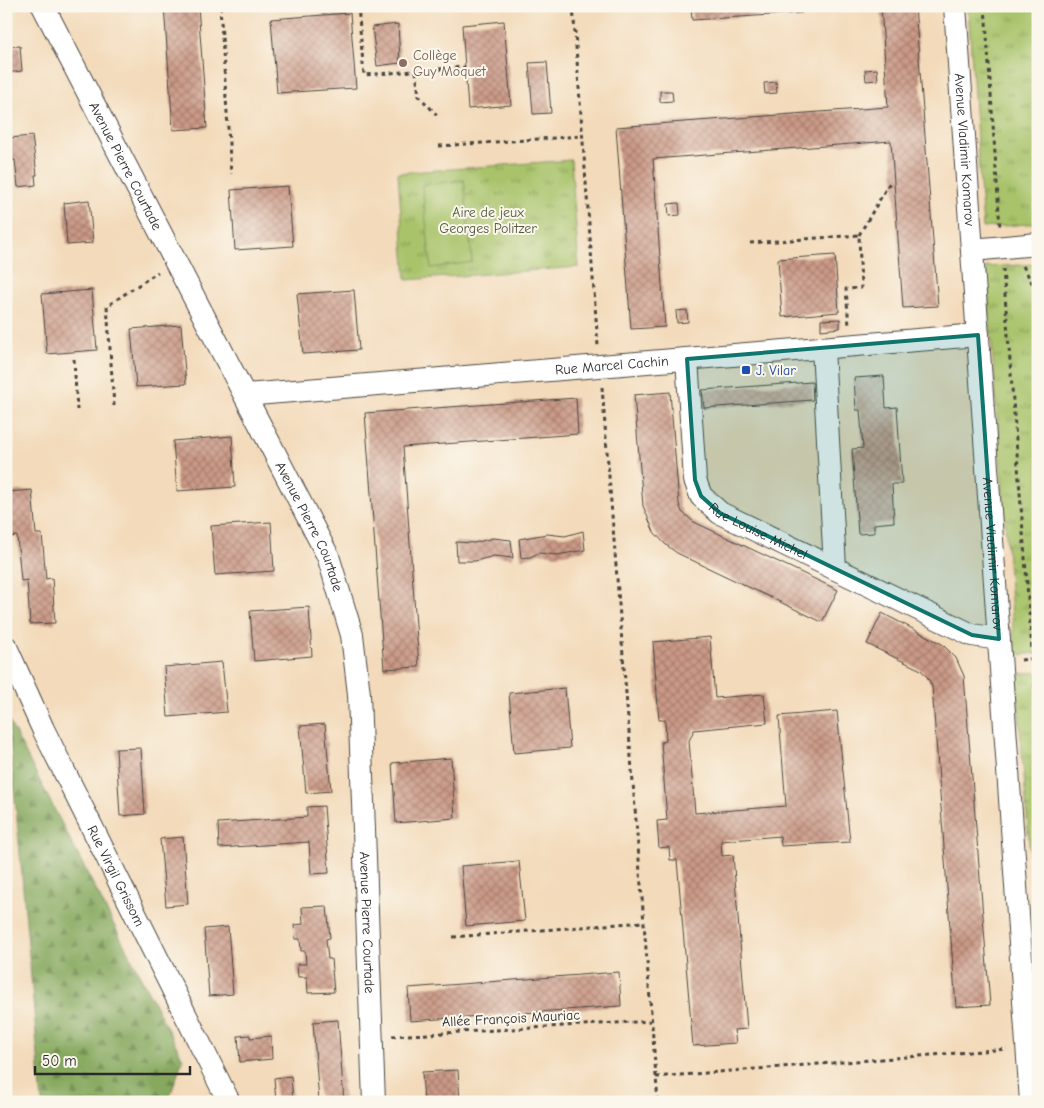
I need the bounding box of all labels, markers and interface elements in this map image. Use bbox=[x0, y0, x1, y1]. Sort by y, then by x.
place label: Collège Guy Moquet bbox=[413, 47, 487, 80]
marker: Collège Guy Moquet bbox=[397, 57, 409, 69]
street label: Avenue Vladimir Komarov bbox=[951, 73, 978, 227]
street label: Avenue Pierre Courtade bbox=[85, 99, 166, 233]
park label: Aire de jeux Georges Politzer bbox=[439, 204, 537, 237]
street label: Rue Marcel Cachin bbox=[554, 352, 669, 379]
place label: J. Vilar bbox=[756, 362, 796, 379]
marker: J. Vilar bbox=[740, 364, 752, 376]
street label: Avenue Pierre Courtade bbox=[271, 459, 346, 594]
street label: Avenue Vladimir Komarov bbox=[979, 477, 1006, 631]
street label: Rue Louise Michel bbox=[705, 499, 810, 563]
street label: Rue Virgil Grissom bbox=[83, 823, 148, 929]
street label: Avenue Pierre Courtade bbox=[356, 851, 378, 994]
street label: Allée François Mauriac bbox=[442, 1006, 581, 1031]
scale bar bbox=[35, 1043, 190, 1075]
text: 50 m bbox=[42, 1052, 77, 1070]

